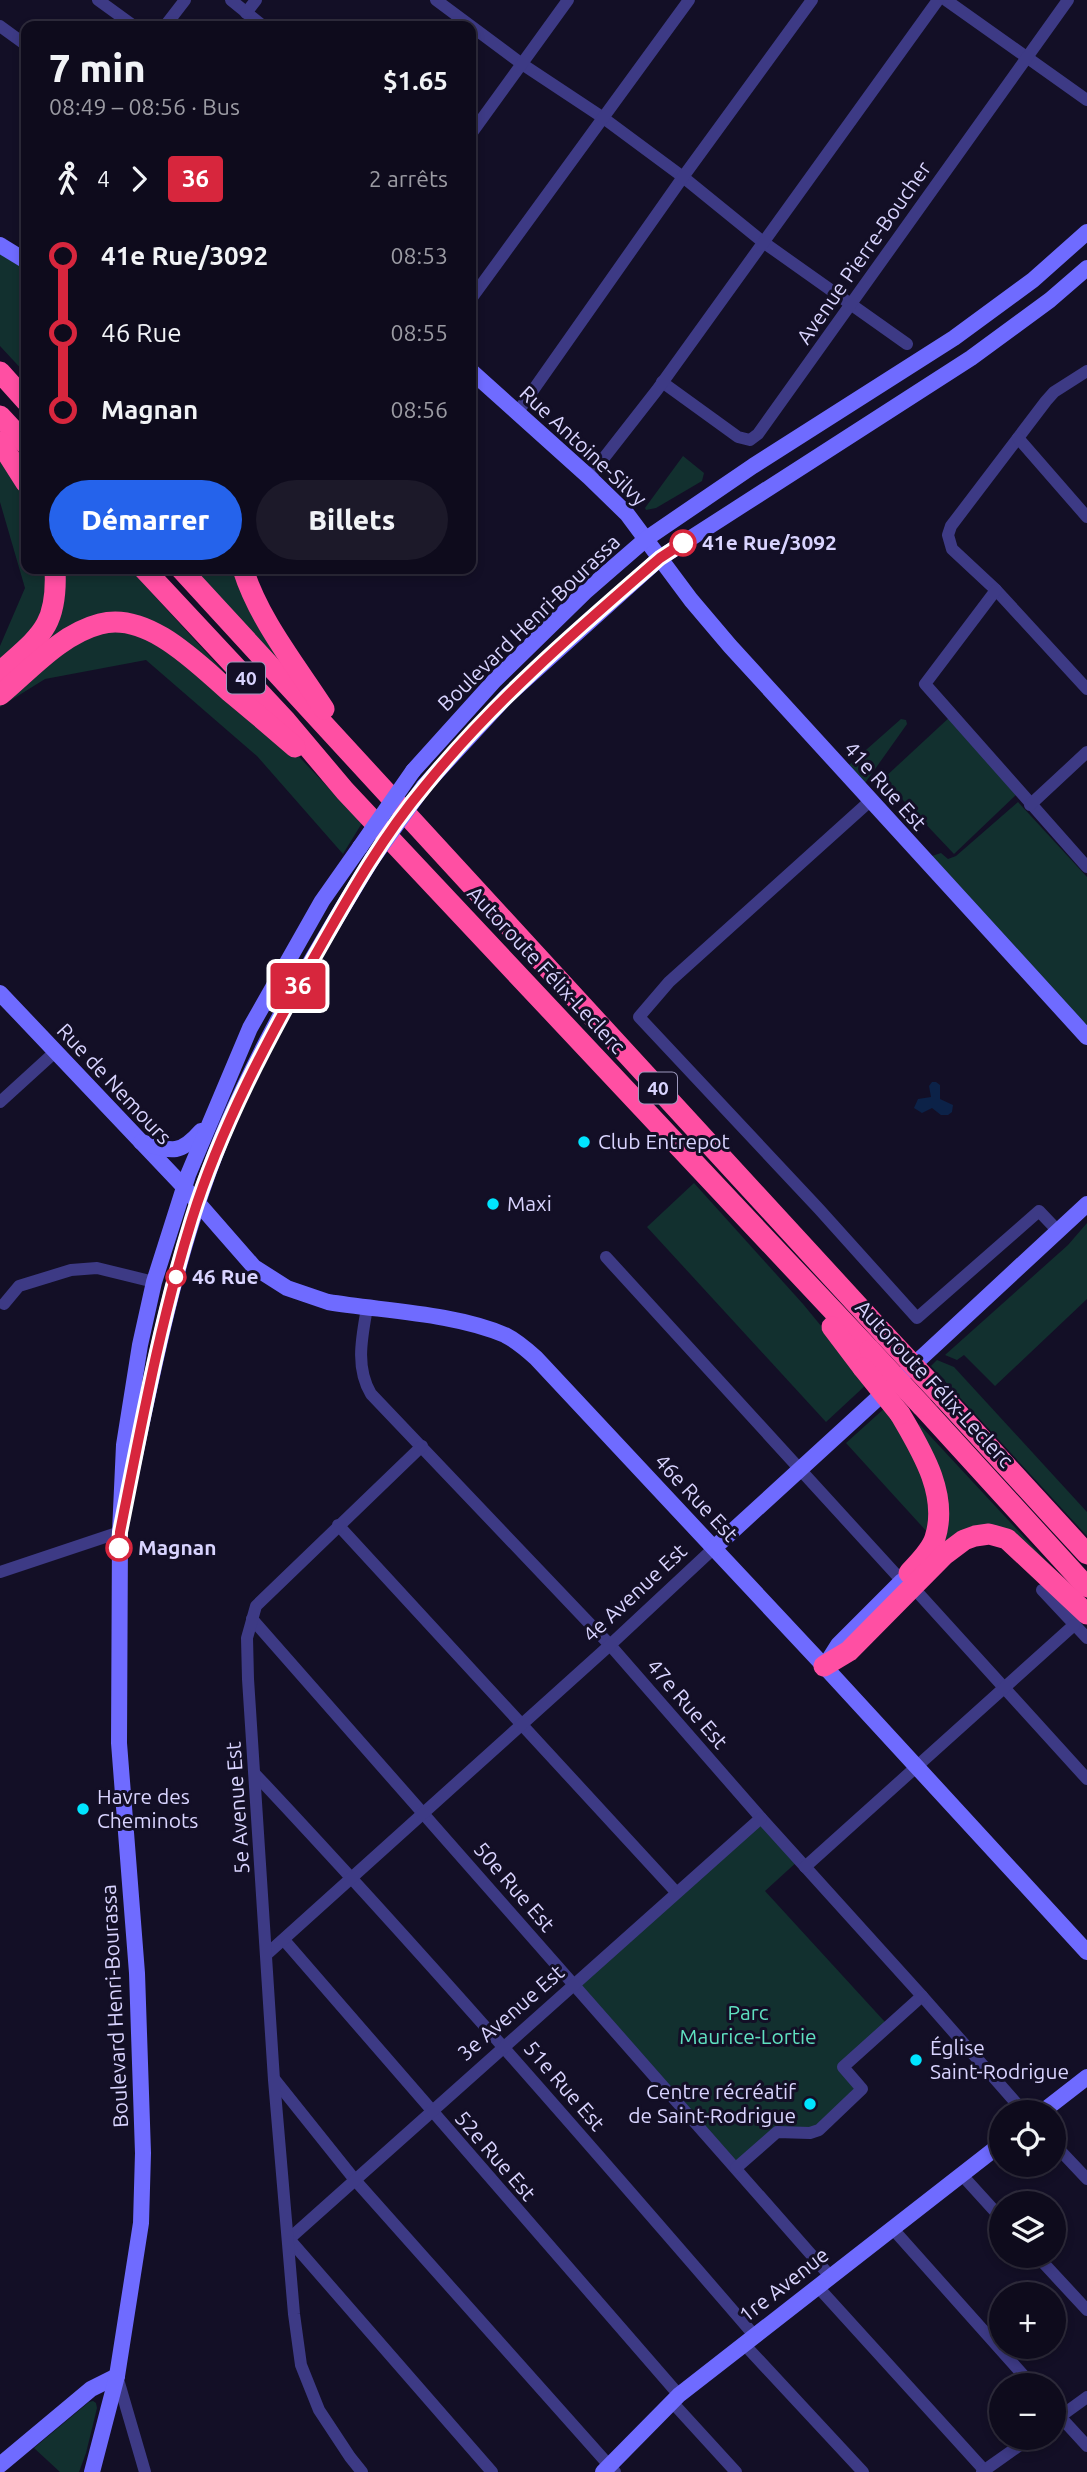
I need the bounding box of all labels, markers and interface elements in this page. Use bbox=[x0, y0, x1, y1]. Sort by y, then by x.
text: 7 min bbox=[49, 47, 146, 89]
text: $1.65 bbox=[383, 66, 448, 95]
text: 08:49 – 08:56 · Bus bbox=[49, 94, 240, 119]
street label: Avenue Pierre-Boucher bbox=[791, 157, 935, 348]
icon: walk bbox=[49, 160, 87, 198]
icon: forward bbox=[120, 160, 158, 198]
text: 36 bbox=[182, 165, 209, 192]
text: 4 bbox=[97, 166, 110, 191]
text: 2 arrêts bbox=[369, 166, 448, 191]
text: 41e Rue/3092 bbox=[101, 241, 268, 270]
text: 08:53 bbox=[390, 243, 448, 268]
text: 46 Rue bbox=[101, 318, 182, 347]
text: 08:55 bbox=[390, 320, 448, 345]
street label: Rue Antoine-Silvy bbox=[515, 380, 652, 510]
text: Magnan bbox=[101, 395, 198, 424]
text: 08:56 bbox=[390, 397, 448, 422]
button: Démarrer bbox=[49, 480, 242, 560]
button: Billets bbox=[256, 480, 448, 560]
street label: Boulevard Henri-Bourassa bbox=[432, 529, 624, 715]
marker: 41e Rue/3092 bbox=[670, 530, 696, 556]
place label: 41e Rue/3092 bbox=[702, 530, 837, 554]
road number: 40 bbox=[227, 663, 265, 694]
street label: 41e Rue Est bbox=[840, 736, 932, 835]
street label: Autoroute Félix-Leclerc bbox=[463, 881, 631, 1058]
line badge: 36 bbox=[266, 963, 330, 1009]
text: 36 bbox=[284, 972, 312, 999]
street label: Rue de Nemours bbox=[53, 1018, 177, 1149]
road number: 40 bbox=[639, 1072, 677, 1104]
place label: Club Entrepot bbox=[598, 1129, 730, 1153]
marker: Club Entrepot bbox=[576, 1134, 592, 1150]
place label: Maxi bbox=[507, 1191, 552, 1215]
marker: Maxi bbox=[485, 1196, 501, 1212]
place label: 46 Rue bbox=[192, 1264, 259, 1288]
marker: 46 Rue bbox=[166, 1267, 186, 1287]
street label: Autoroute Félix-Leclerc bbox=[851, 1295, 1019, 1472]
street label: 46e Rue Est bbox=[650, 1449, 743, 1546]
marker: Magnan bbox=[106, 1535, 132, 1561]
place label: Magnan bbox=[138, 1535, 216, 1559]
street label: 4e Avenue Est bbox=[578, 1538, 691, 1646]
street label: 47e Rue Est bbox=[642, 1654, 733, 1753]
street label: 5e Avenue Est bbox=[220, 1741, 254, 1875]
place label: Havre des Cheminots bbox=[97, 1784, 198, 1832]
marker: Havre des Cheminots bbox=[75, 1801, 91, 1817]
street label: 50e Rue Est bbox=[469, 1837, 560, 1936]
street label: Boulevard Henri-Bourassa bbox=[96, 1884, 132, 2128]
street label: 3e Avenue Est bbox=[452, 1960, 568, 2065]
park label: Parc Maurice-Lortie bbox=[679, 2000, 817, 2048]
place label: Église Saint-Rodrigue bbox=[930, 2035, 1069, 2083]
street label: 51e Rue Est bbox=[519, 2036, 610, 2135]
marker: Église Saint-Rodrigue bbox=[908, 2052, 924, 2068]
place label: Centre récréatif de Saint-Rodrigue bbox=[628, 2079, 797, 2127]
marker: Centre récréatif de Saint-Rodrigue bbox=[802, 2096, 818, 2112]
map controls bbox=[989, 2100, 1066, 2450]
button: locate bbox=[989, 2100, 1066, 2177]
street label: 52e Rue Est bbox=[450, 2106, 541, 2205]
button: layers bbox=[989, 2191, 1066, 2268]
street label: 1re Avenue bbox=[734, 2242, 833, 2327]
button: + bbox=[989, 2282, 1066, 2359]
button: − bbox=[989, 2373, 1066, 2450]

